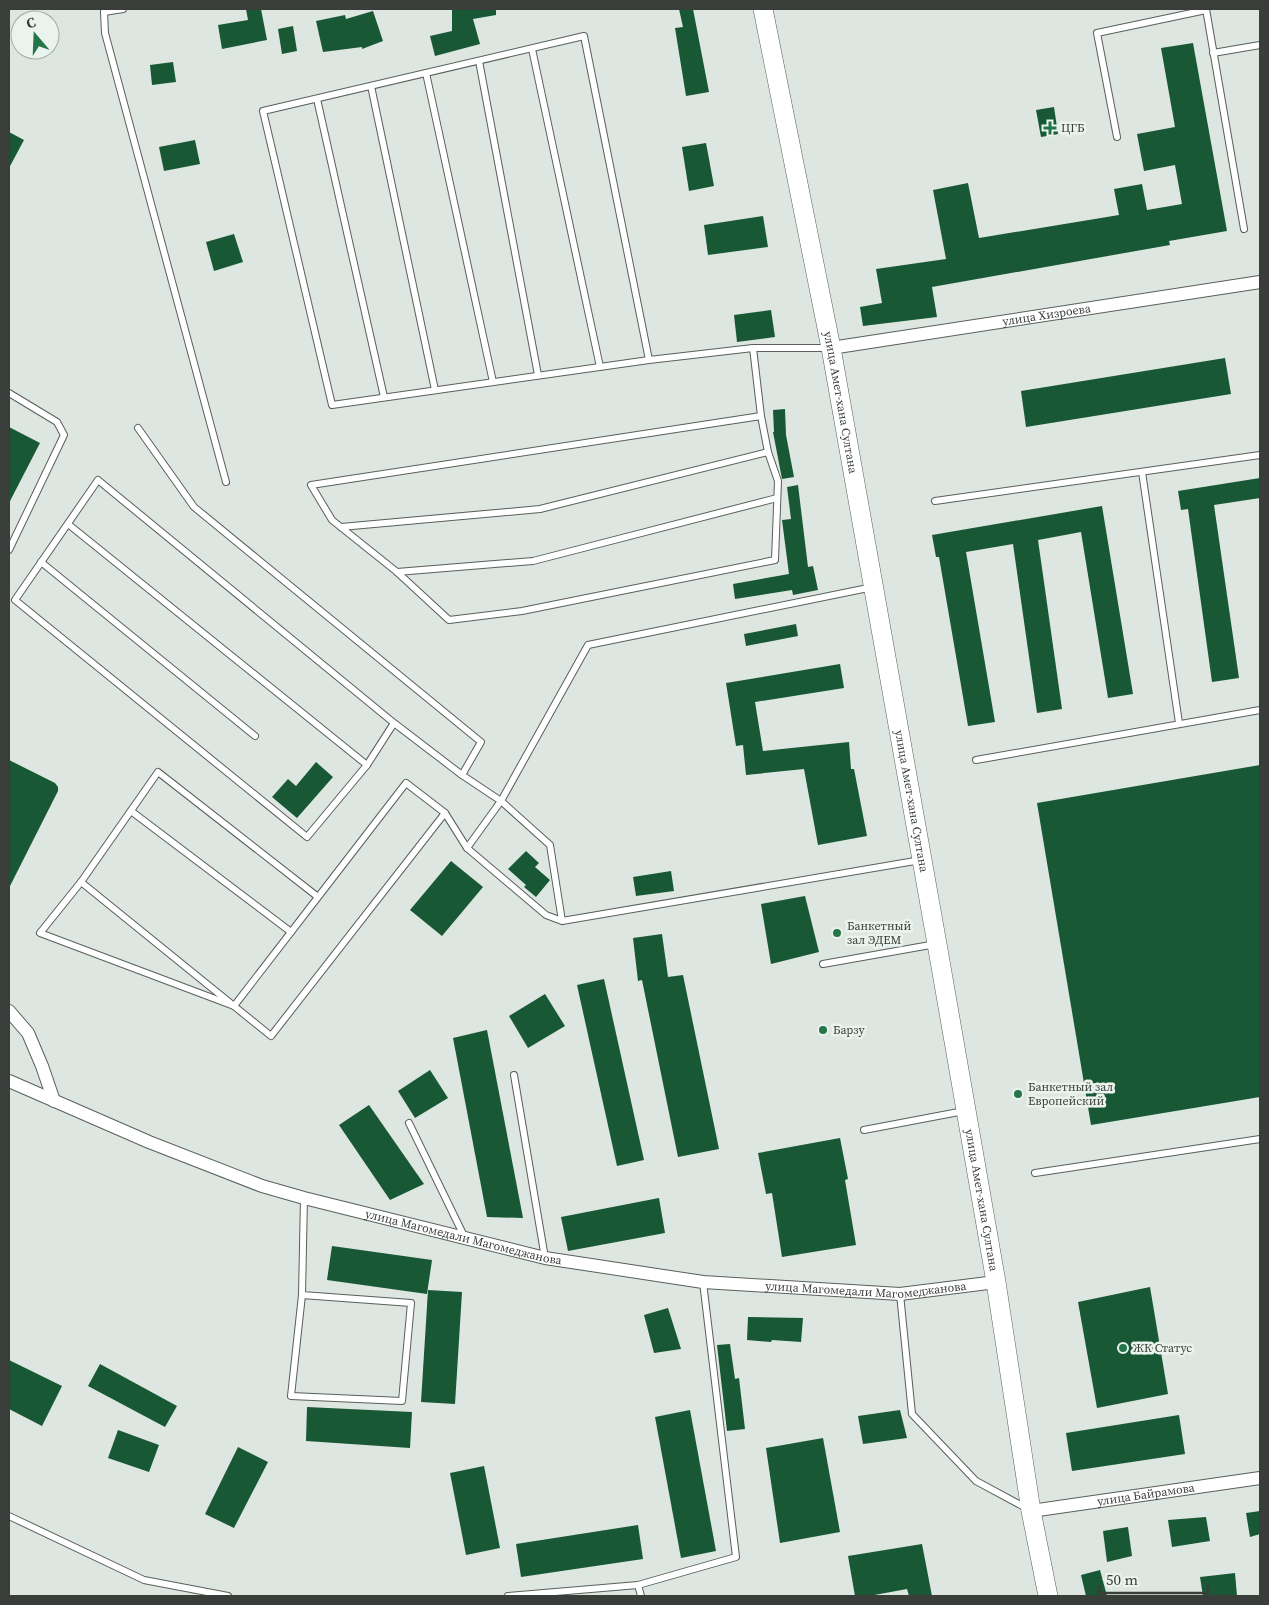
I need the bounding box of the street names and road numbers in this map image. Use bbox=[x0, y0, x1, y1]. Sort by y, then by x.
street label: улица Хизроева bbox=[1001, 300, 1093, 330]
street label: улица Амет-хана Султана bbox=[820, 330, 861, 476]
street label: улица Амет-хана Султана bbox=[891, 729, 932, 874]
street label: улица Амет-хана Султана bbox=[961, 1128, 1002, 1273]
street label: улица Магомедали Магомеджановa bbox=[364, 1206, 564, 1269]
street label: улица Магомедали Магомеджановa bbox=[765, 1278, 968, 1302]
street label: улица Байрамова bbox=[1096, 1479, 1197, 1509]

